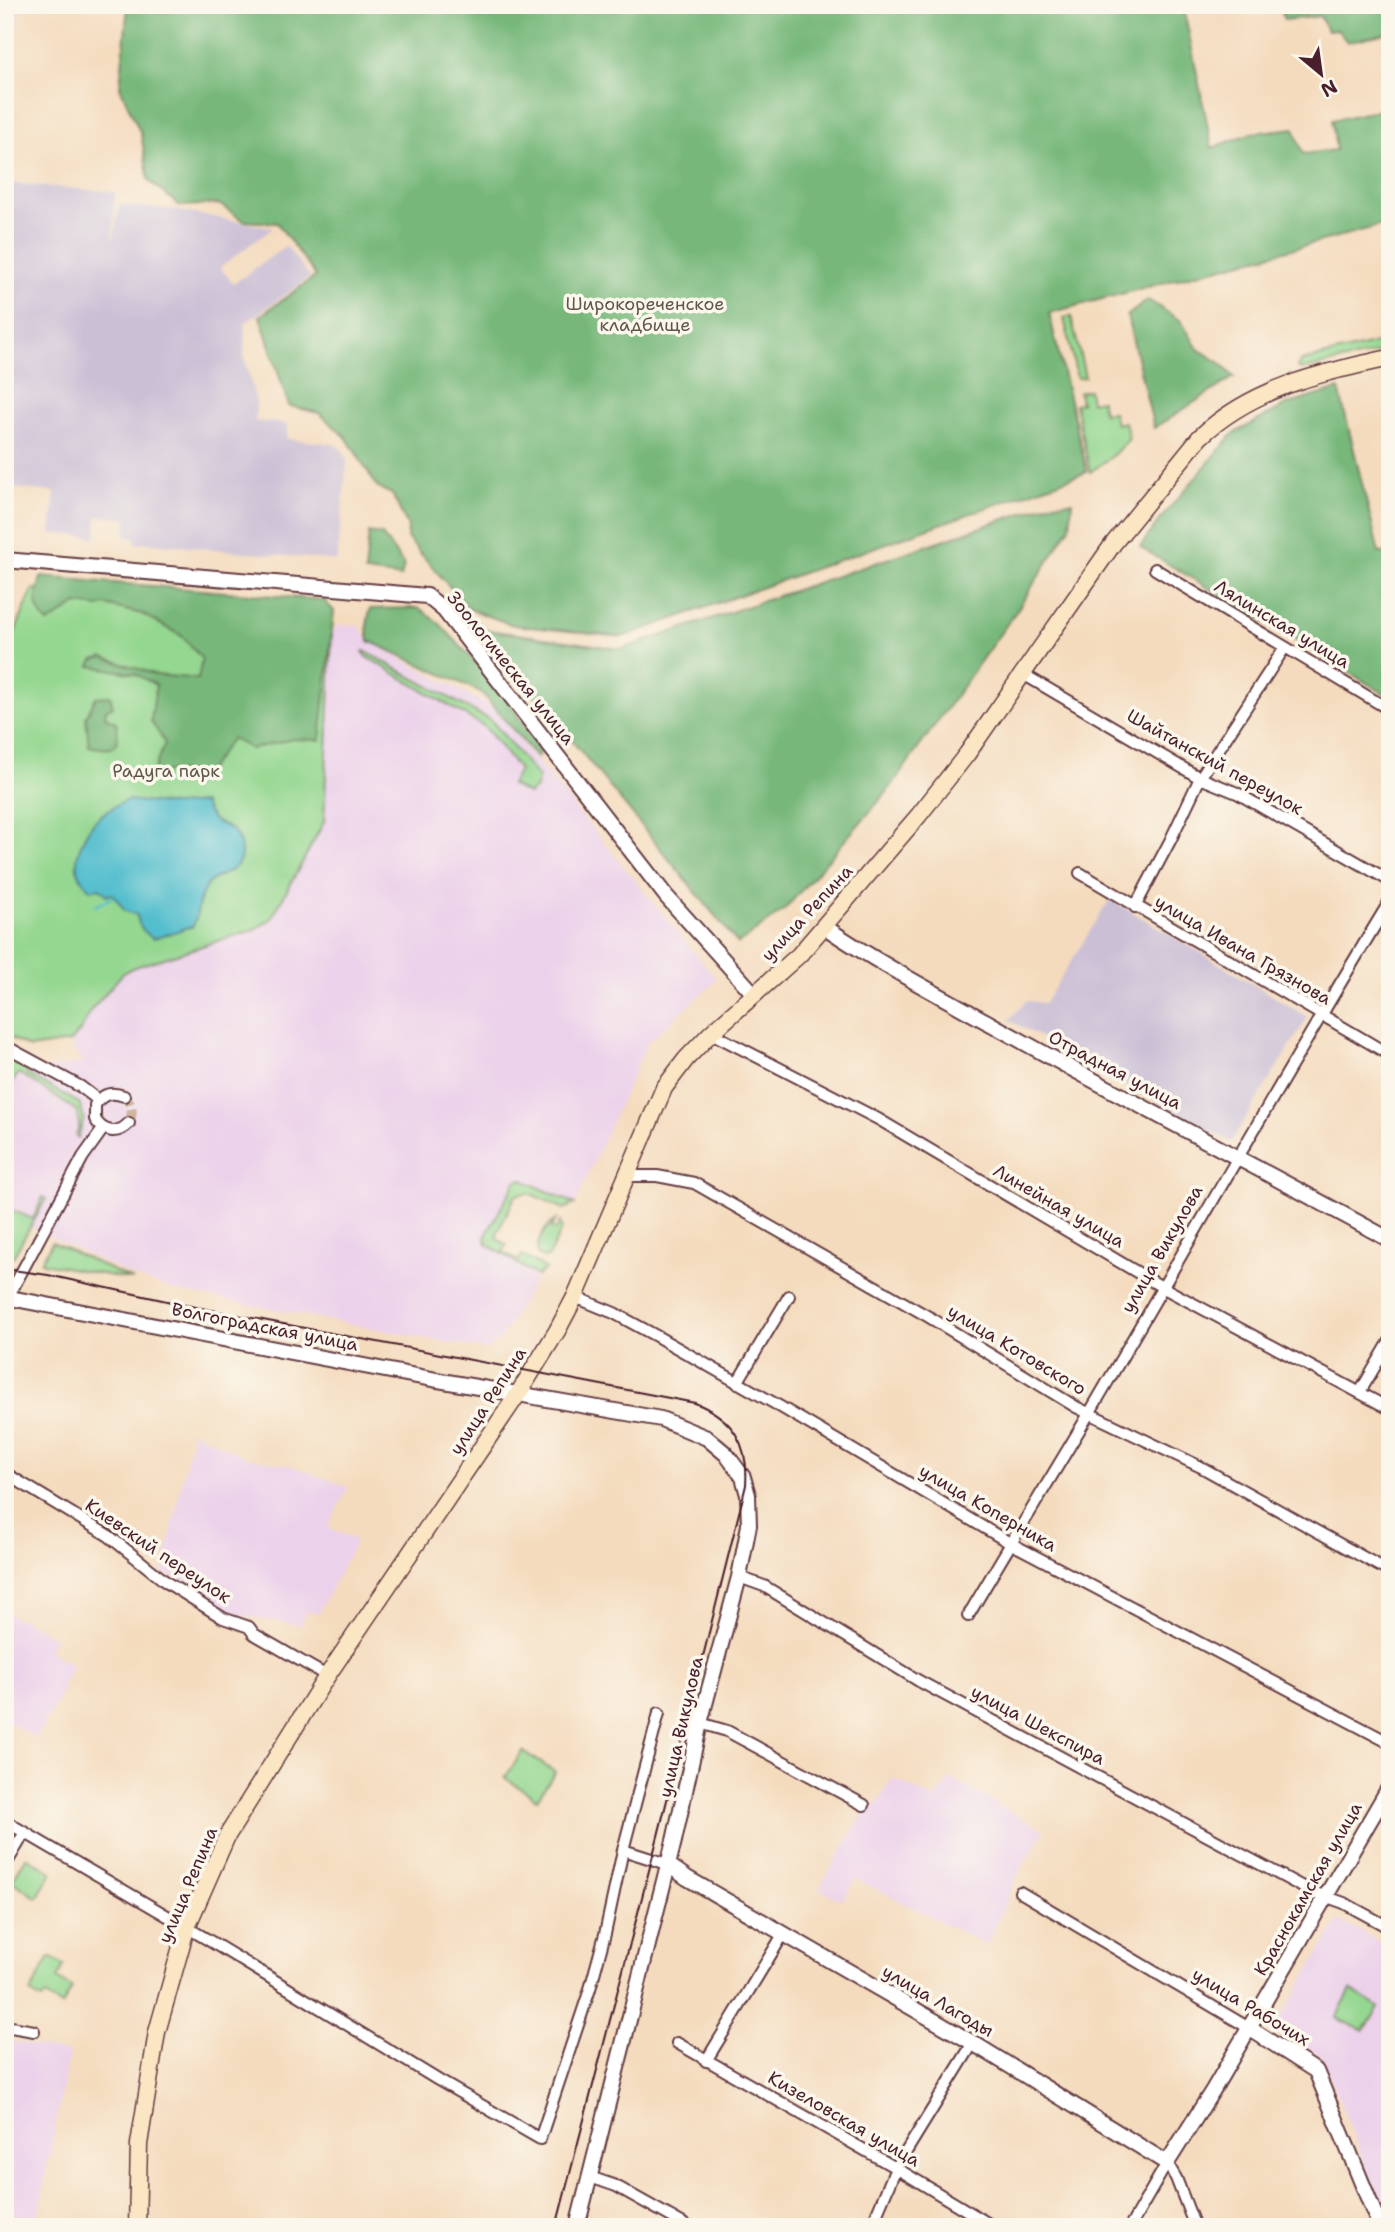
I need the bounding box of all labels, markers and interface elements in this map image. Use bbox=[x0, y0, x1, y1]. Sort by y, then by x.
north arrow bbox=[1286, 38, 1356, 108]
text: N bbox=[1316, 74, 1342, 103]
park label: Широкореченское кладбище bbox=[565, 292, 725, 337]
street label: Лялинская улица bbox=[1210, 574, 1354, 674]
street label: Зоологическая улица bbox=[442, 586, 580, 750]
street label: Шайтанский переулок bbox=[1123, 703, 1308, 821]
park label: Радуга парк bbox=[112, 759, 220, 783]
street label: улица Репина bbox=[756, 859, 858, 967]
street label: улица Ивана Грязнова bbox=[1150, 890, 1336, 1010]
street label: Отрадная улица bbox=[1044, 1025, 1186, 1115]
street label: Линейная улица bbox=[989, 1159, 1129, 1253]
street label: улица Викулова bbox=[1116, 1181, 1208, 1317]
street label: Волгоградская улица bbox=[170, 1297, 360, 1357]
street label: улица Котовского bbox=[943, 1299, 1091, 1401]
street label: улица Репина bbox=[444, 1342, 532, 1460]
street label: улица Коперника bbox=[915, 1459, 1061, 1557]
street label: Киевский переулок bbox=[80, 1493, 236, 1609]
street label: улица Викулова bbox=[653, 1654, 709, 1800]
street label: улица Шекспира bbox=[967, 1679, 1109, 1771]
street label: Краснокамская улица bbox=[1248, 1798, 1368, 1980]
street label: улица Репина bbox=[153, 1823, 223, 1947]
street label: улица Лагоды bbox=[878, 1959, 998, 2043]
street label: улица Рабочих bbox=[1188, 1962, 1314, 2052]
street label: Кизеловская улица bbox=[764, 2066, 924, 2172]

